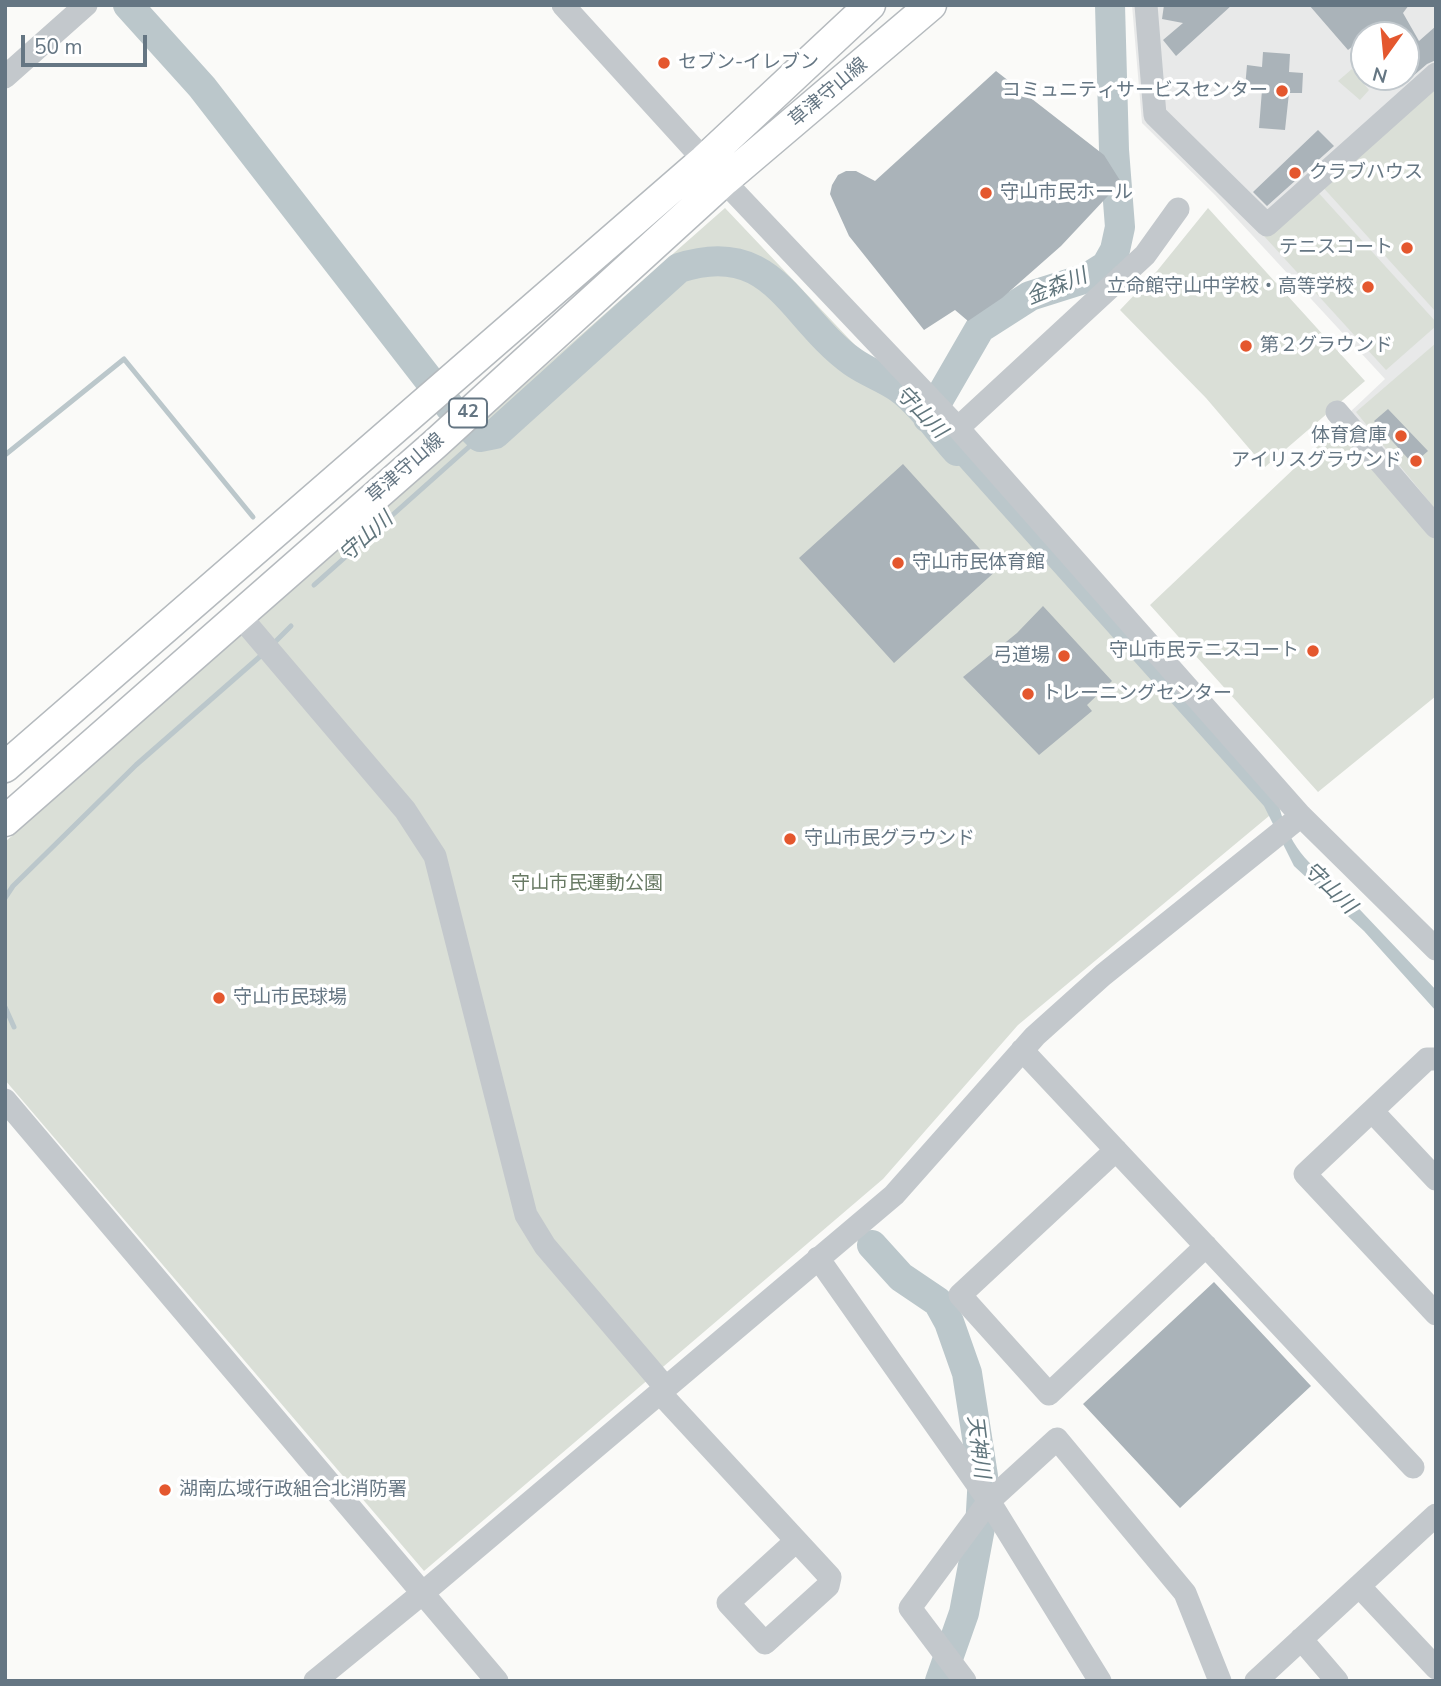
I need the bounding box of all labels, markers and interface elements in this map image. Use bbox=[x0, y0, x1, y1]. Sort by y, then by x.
scale bar bbox=[24, 21, 150, 65]
north arrow bbox=[1350, 21, 1420, 91]
text: 50 m bbox=[34, 33, 83, 61]
place label: セブン-イレブン bbox=[678, 52, 819, 74]
street label: 草津守山線 bbox=[785, 54, 873, 132]
marker: セブン-イレブン bbox=[656, 55, 672, 71]
text: N bbox=[1370, 60, 1390, 89]
place label: コミュニティサービスセンター bbox=[1002, 80, 1268, 102]
marker: コミュニティサービスセンター bbox=[1274, 83, 1290, 99]
place label: クラブハウス bbox=[1309, 162, 1423, 184]
marker: クラブハウス bbox=[1287, 165, 1303, 181]
place label: 守山市民ホール bbox=[1000, 182, 1133, 204]
marker: 守山市民ホール bbox=[978, 185, 994, 201]
place label: テニスコート bbox=[1279, 237, 1393, 259]
marker: テニスコート bbox=[1399, 240, 1415, 256]
water label: 金森川 bbox=[1023, 265, 1091, 311]
place label: 立命館守山中学校・高等学校 bbox=[1107, 276, 1354, 298]
marker: 立命館守山中学校・高等学校 bbox=[1360, 279, 1376, 295]
place label: 第２グラウンド bbox=[1260, 335, 1393, 357]
marker: 第２グラウンド bbox=[1238, 338, 1254, 354]
water label: 守山川 bbox=[889, 382, 951, 444]
road number: 42 bbox=[449, 398, 487, 428]
place label: 体育倉庫 bbox=[1311, 425, 1387, 447]
marker: 体育倉庫 bbox=[1393, 428, 1409, 444]
street label: 草津守山線 bbox=[363, 429, 449, 509]
place label: アイリスグラウンド bbox=[1231, 450, 1402, 472]
marker: アイリスグラウンド bbox=[1408, 453, 1424, 469]
water label: 守山川 bbox=[335, 508, 399, 568]
place label: 守山市民体育館 bbox=[912, 552, 1045, 574]
marker: 守山市民体育館 bbox=[890, 555, 906, 571]
place label: 守山市民テニスコート bbox=[1109, 640, 1299, 662]
marker: 守山市民テニスコート bbox=[1305, 643, 1321, 659]
place label: 弓道場 bbox=[993, 645, 1050, 667]
marker: 弓道場 bbox=[1056, 648, 1072, 664]
place label: トレーニングセンター bbox=[1042, 683, 1232, 705]
marker: トレーニングセンター bbox=[1020, 686, 1036, 702]
place label: 守山市民グラウンド bbox=[804, 828, 975, 850]
marker: 守山市民グラウンド bbox=[782, 831, 798, 847]
water label: 守山川 bbox=[1298, 858, 1360, 920]
park label: 守山市民運動公園 bbox=[511, 873, 663, 895]
place label: 守山市民球場 bbox=[233, 987, 347, 1009]
marker: 守山市民球場 bbox=[211, 990, 227, 1006]
water label: 天神川 bbox=[961, 1414, 993, 1480]
place label: 湖南広域行政組合北消防署 bbox=[179, 1479, 407, 1501]
marker: 湖南広域行政組合北消防署 bbox=[157, 1482, 173, 1498]

